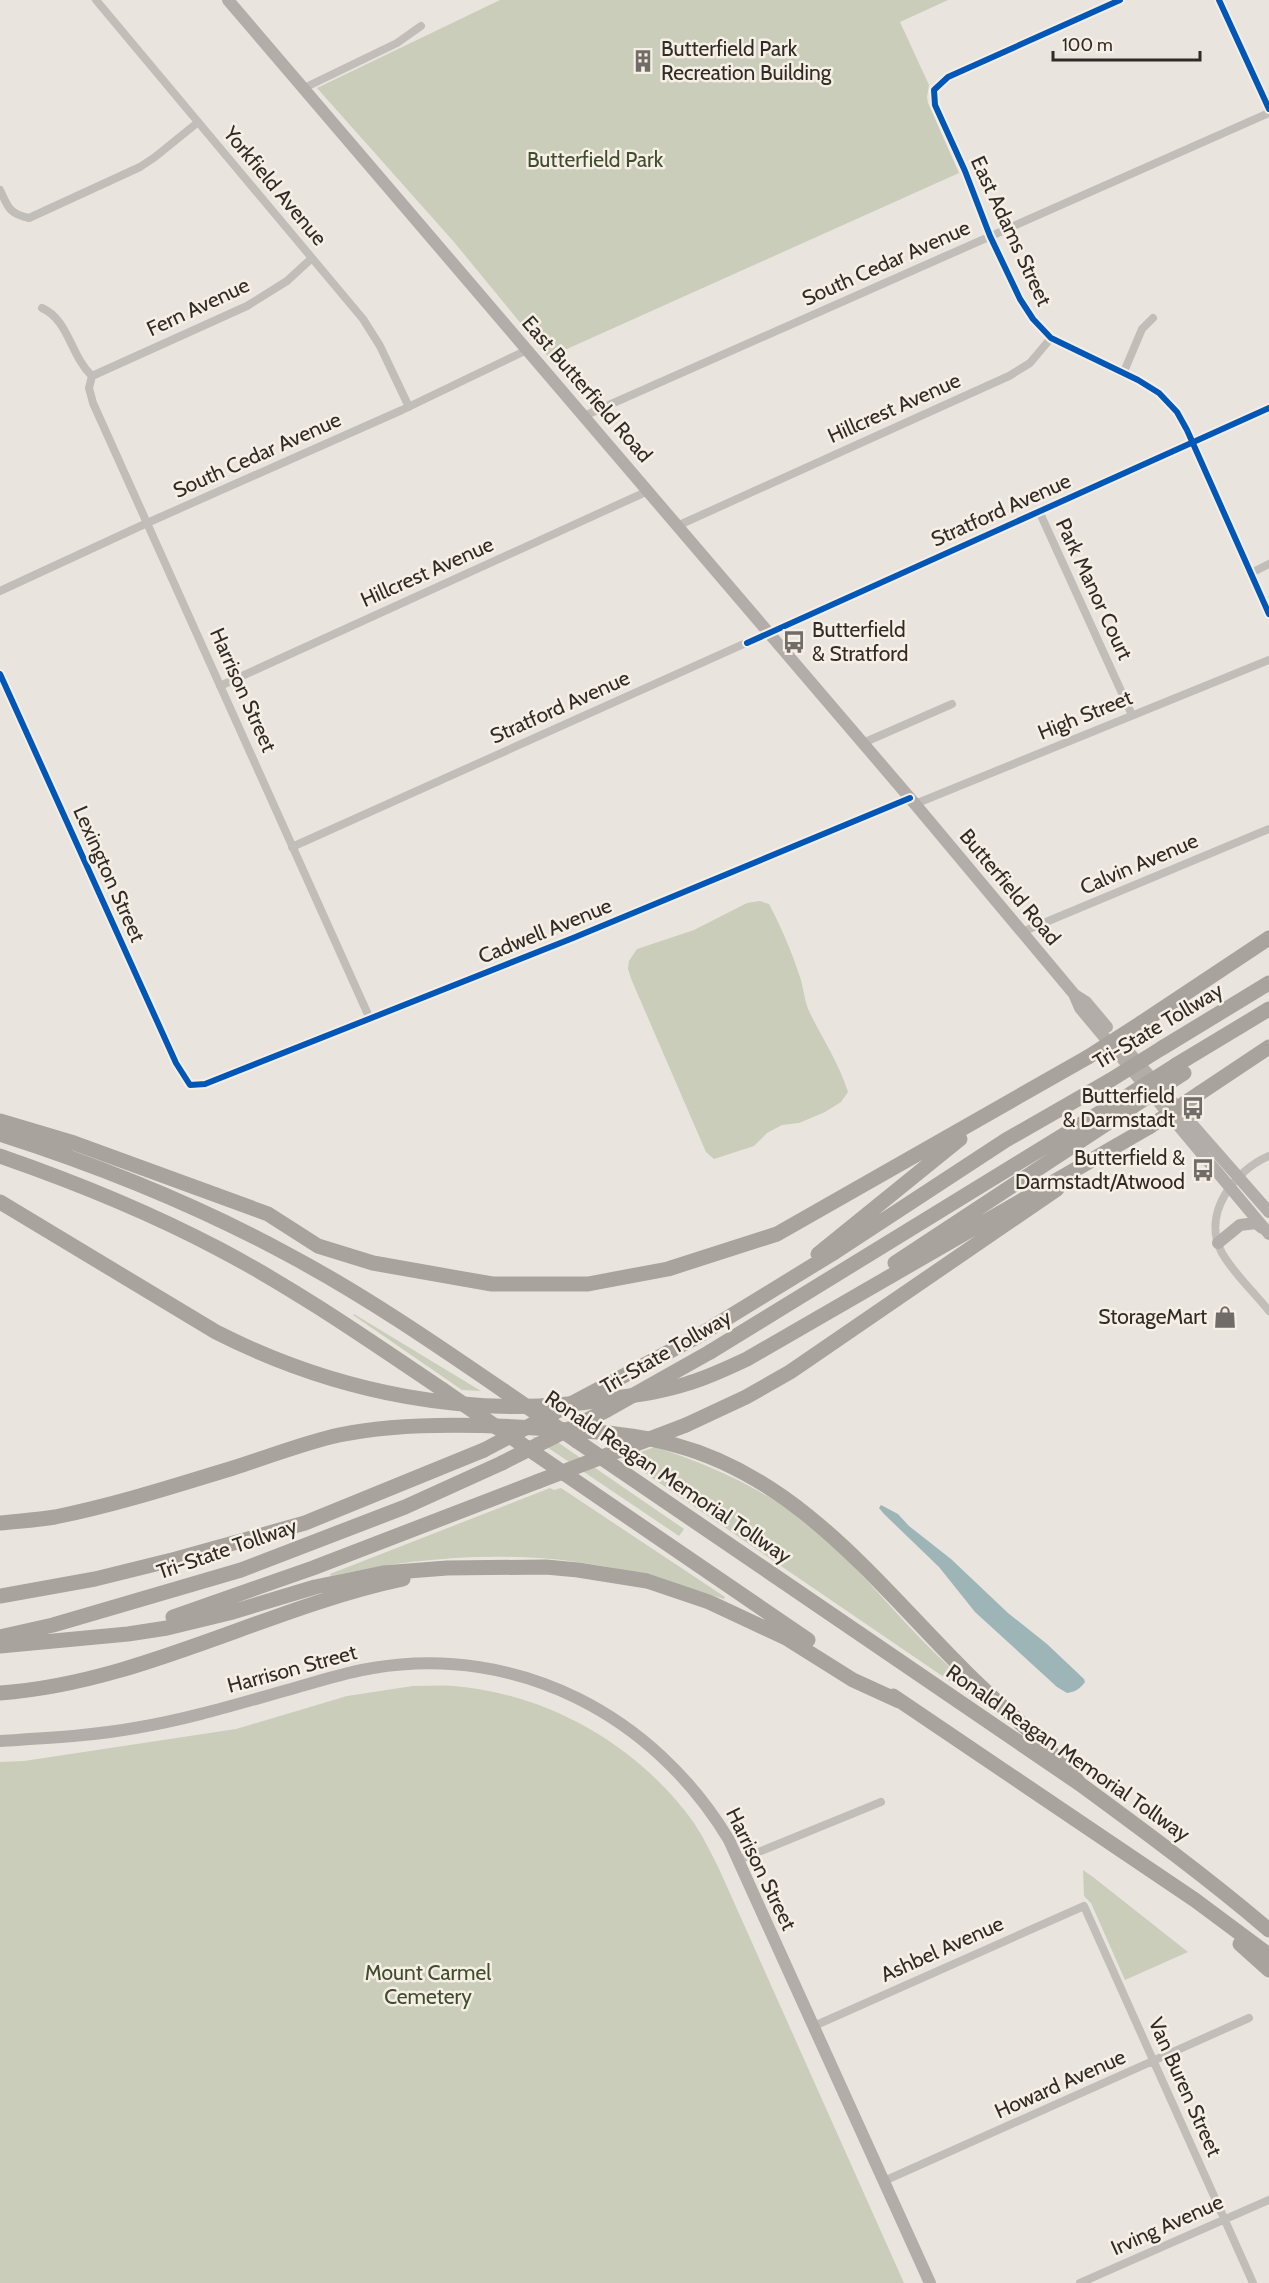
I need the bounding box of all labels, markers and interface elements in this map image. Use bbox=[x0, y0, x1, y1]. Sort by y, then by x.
scale bar bbox=[1053, 24, 1200, 62]
text: 100 m bbox=[1062, 34, 1113, 56]
place label: Butterfield Park Recreation Building bbox=[661, 36, 832, 85]
building icon: Butterfield Park Recreation Building bbox=[630, 48, 656, 74]
street label: Yorkfield Avenue bbox=[218, 120, 333, 250]
park label: Butterfield Park bbox=[527, 147, 664, 172]
street label: East Adams Street bbox=[966, 152, 1057, 310]
street label: South Cedar Avenue bbox=[798, 214, 974, 311]
street label: Fern Avenue bbox=[142, 272, 253, 341]
street label: East Butterfield Road bbox=[517, 310, 658, 467]
street label: Hillcrest Avenue bbox=[824, 367, 964, 448]
street label: South Cedar Avenue bbox=[169, 406, 345, 503]
street label: Stratford Avenue bbox=[927, 468, 1075, 551]
street label: Park Manor Court bbox=[1051, 514, 1138, 663]
street label: Hillcrest Avenue bbox=[357, 531, 497, 612]
place label: Butterfield & Stratford bbox=[812, 617, 908, 666]
street label: Harrison Street bbox=[205, 624, 282, 756]
bus stop icon: Butterfield & Stratford bbox=[781, 629, 807, 655]
street label: Stratford Avenue bbox=[486, 665, 634, 748]
street label: High Street bbox=[1034, 684, 1136, 745]
street label: Lexington Street bbox=[68, 802, 151, 946]
street label: Butterfield Road bbox=[955, 824, 1066, 950]
street label: Calvin Avenue bbox=[1076, 827, 1202, 900]
street label: Cadwell Avenue bbox=[474, 892, 615, 969]
street label: Tri-State Tollway bbox=[1088, 977, 1227, 1074]
place label: Butterfield & Darmstadt bbox=[1063, 1083, 1175, 1132]
bus stop icon: Butterfield & Darmstadt bbox=[1180, 1095, 1206, 1121]
place label: Butterfield & Darmstadt/Atwood bbox=[1015, 1145, 1185, 1194]
bus stop icon: Butterfield & Darmstadt/Atwood bbox=[1190, 1157, 1216, 1183]
street label: Tri-State Tollway bbox=[596, 1304, 736, 1399]
place label: StorageMart bbox=[1098, 1304, 1207, 1329]
shop icon: StorageMart bbox=[1212, 1304, 1238, 1330]
street label: Ronald Reagan Memorial Tollway bbox=[540, 1385, 796, 1569]
street label: Tri-State Tollway bbox=[153, 1513, 301, 1584]
street label: Harrison Street bbox=[224, 1639, 359, 1698]
street label: Ronald Reagan Memorial Tollway bbox=[942, 1659, 1195, 1847]
street label: Harrison Street bbox=[721, 1803, 802, 1934]
street label: Ashbel Avenue bbox=[877, 1910, 1007, 1987]
park label: Mount Carmel Cemetery bbox=[365, 1960, 491, 2009]
street label: Van Buren Street bbox=[1144, 2013, 1227, 2160]
street label: Howard Avenue bbox=[991, 2043, 1129, 2124]
street label: Irving Avenue bbox=[1107, 2189, 1227, 2260]

